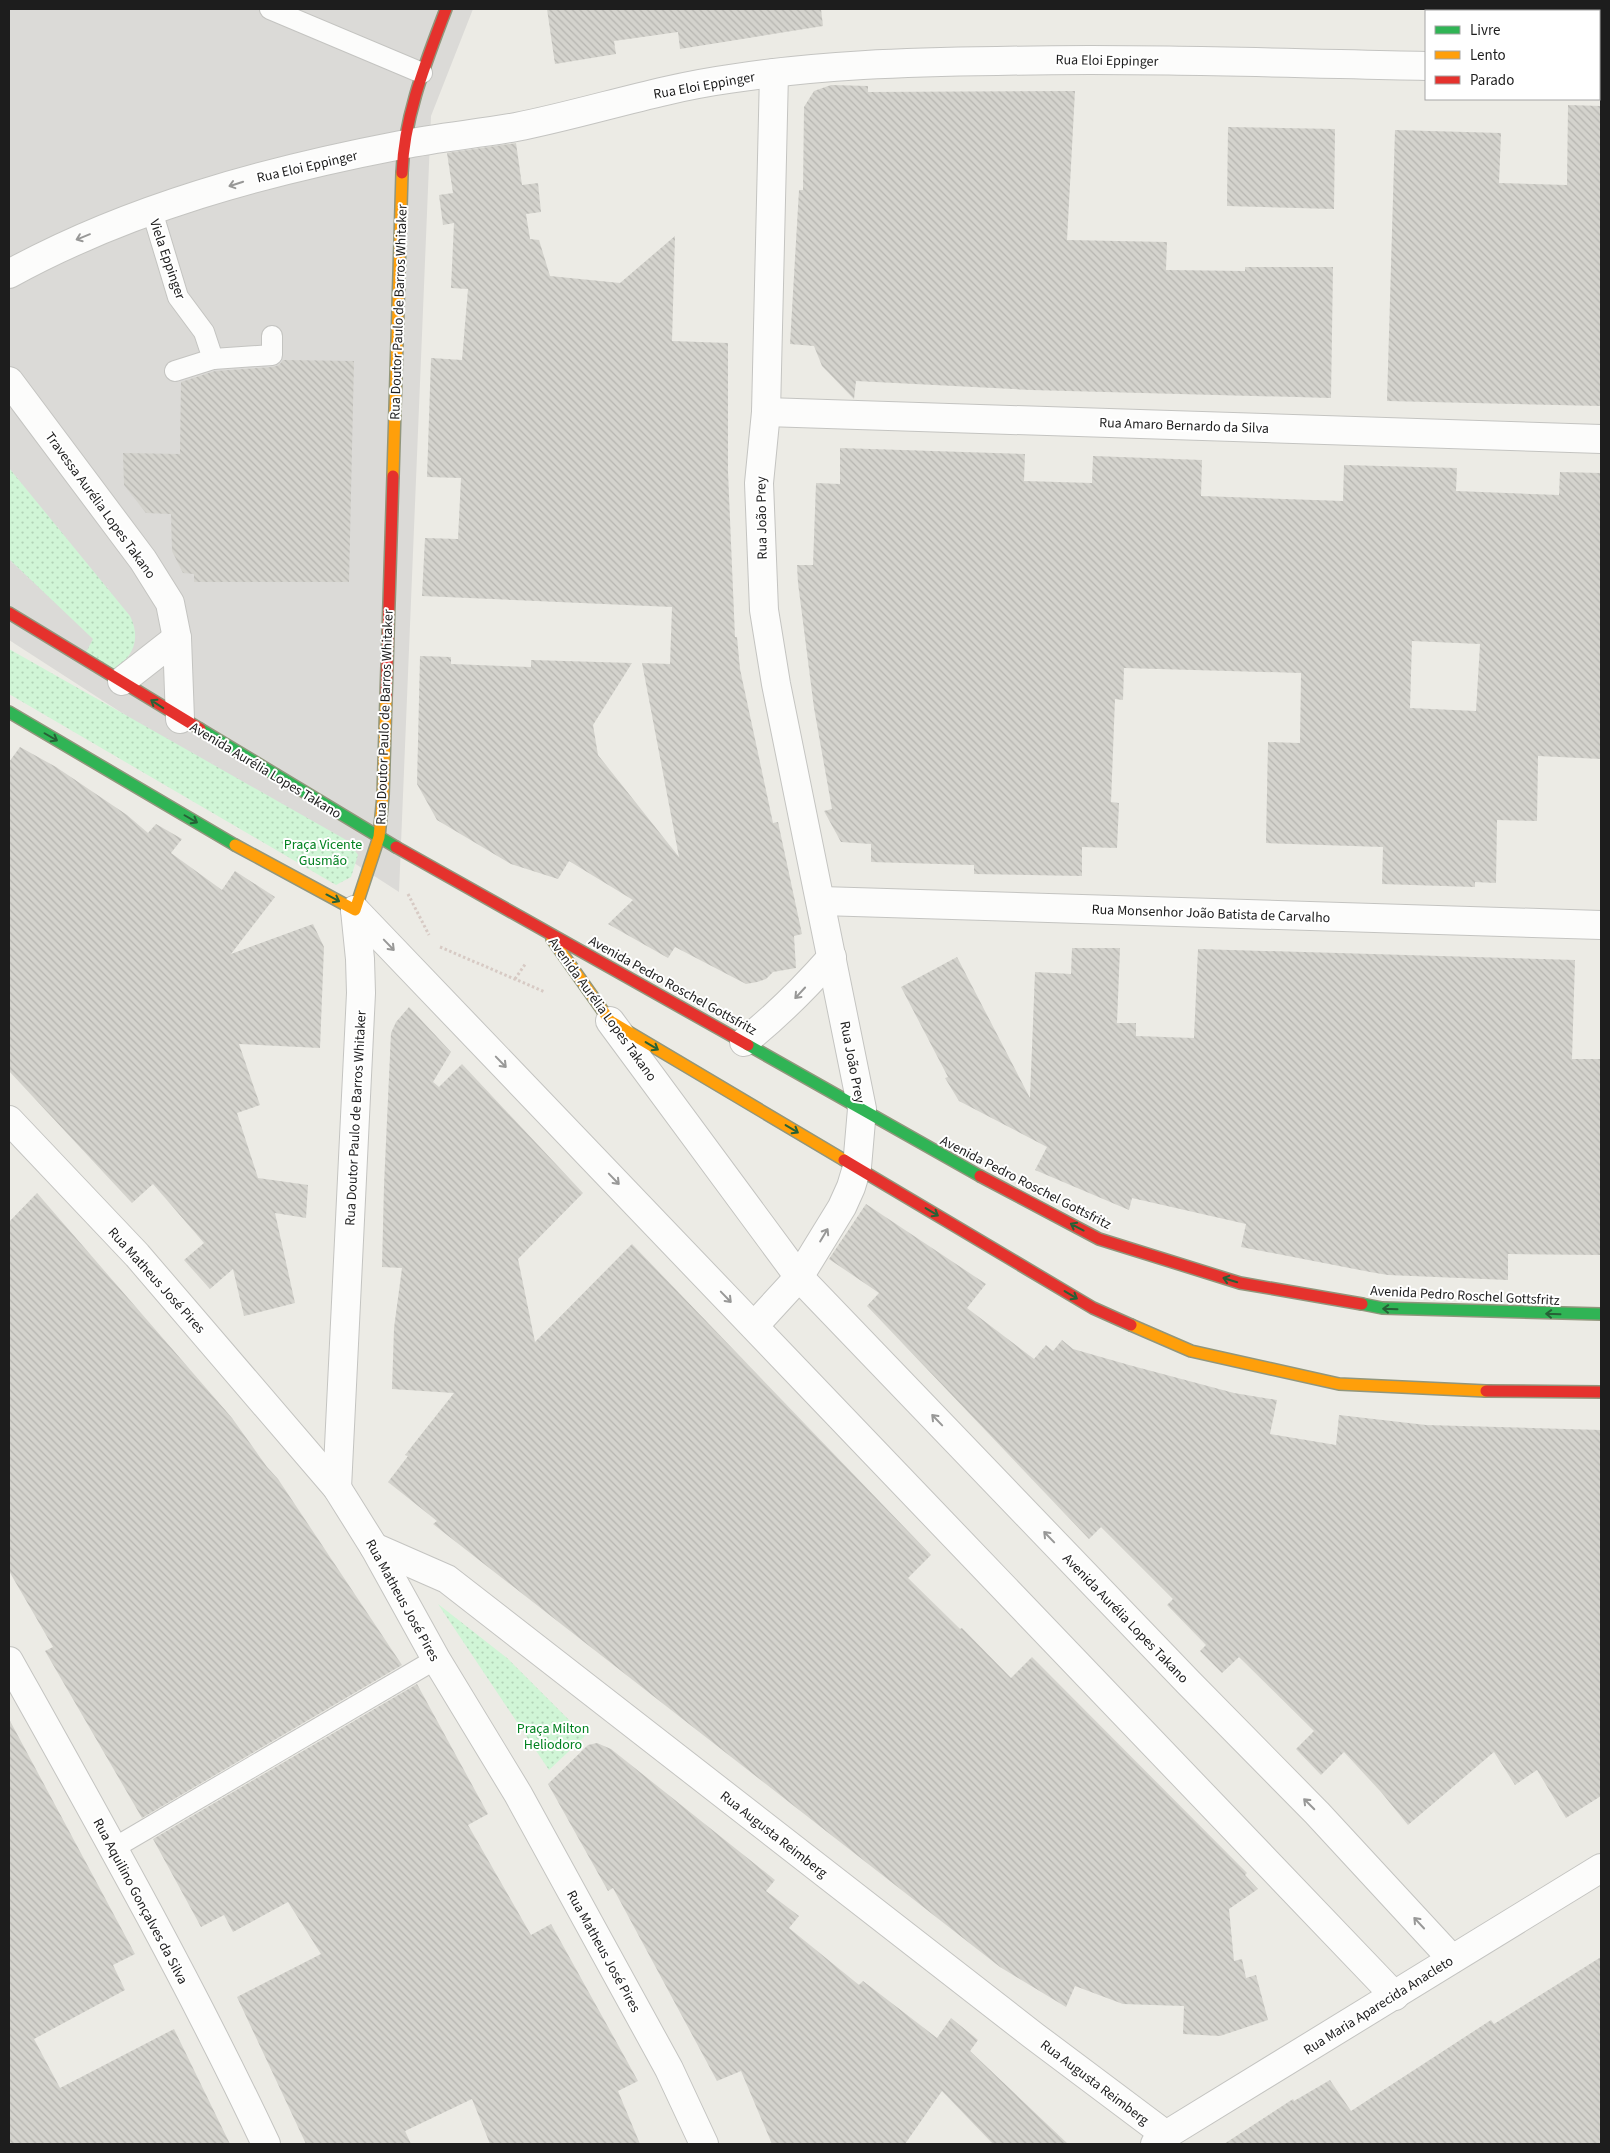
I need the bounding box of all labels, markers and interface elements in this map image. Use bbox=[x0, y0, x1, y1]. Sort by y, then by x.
legend bbox=[1425, 10, 1600, 100]
text: Livre bbox=[1470, 20, 1500, 41]
text: Lento bbox=[1470, 45, 1506, 66]
street label: Rua Eloi Eppinger bbox=[1055, 50, 1159, 72]
street label: Rua Eloi Eppinger bbox=[652, 67, 757, 105]
text: Parado bbox=[1470, 70, 1514, 91]
street label: Rua Eloi Eppinger bbox=[255, 146, 360, 188]
one-way arrow bbox=[229, 179, 245, 189]
street label: Rua Doutor Paulo de Barros Whitaker bbox=[385, 204, 413, 420]
street label: Viela Eppinger bbox=[144, 216, 190, 302]
one-way arrow bbox=[76, 233, 91, 243]
street label: Rua Amaro Bernardo da Silva bbox=[1099, 413, 1269, 439]
street label: Travessa Aurélia Lopes Takano bbox=[40, 428, 160, 583]
street label: Rua João Prey bbox=[751, 476, 773, 560]
street label: Rua Doutor Paulo de Barros Whitaker bbox=[371, 609, 399, 825]
one-way arrow bbox=[151, 699, 165, 709]
street label: Avenida Aurélia Lopes Takano bbox=[186, 718, 345, 824]
one-way arrow bbox=[43, 732, 57, 742]
one-way arrow bbox=[184, 814, 198, 824]
park label: Praça Vicente Gusmão bbox=[284, 835, 362, 871]
one-way arrow bbox=[325, 894, 340, 903]
street label: Rua Monsenhor João Batista de Carvalho bbox=[1091, 900, 1331, 928]
street label: Avenida Pedro Roschel Gottsfritz bbox=[585, 931, 760, 1041]
street label: Avenida Aurélia Lopes Takano bbox=[543, 934, 661, 1086]
one-way arrow bbox=[382, 939, 395, 951]
one-way arrow bbox=[794, 987, 806, 1000]
street label: Rua Doutor Paulo de Barros Whitaker bbox=[340, 1010, 372, 1226]
street label: Rua João Prey bbox=[834, 1019, 870, 1105]
one-way arrow bbox=[645, 1041, 659, 1051]
one-way arrow bbox=[495, 1056, 507, 1068]
one-way arrow bbox=[784, 1124, 799, 1134]
street label: Avenida Pedro Roschel Gottsfritz bbox=[937, 1131, 1115, 1235]
one-way arrow bbox=[607, 1173, 619, 1185]
one-way arrow bbox=[924, 1207, 938, 1217]
one-way arrow bbox=[1070, 1222, 1085, 1231]
street label: Rua Matheus José Pires bbox=[103, 1223, 210, 1338]
one-way arrow bbox=[820, 1229, 830, 1243]
one-way arrow bbox=[1223, 1275, 1239, 1285]
street label: Avenida Pedro Roschel Gottsfritz bbox=[1370, 1281, 1560, 1311]
one-way arrow bbox=[720, 1290, 732, 1303]
one-way arrow bbox=[1064, 1290, 1078, 1300]
one-way arrow bbox=[1382, 1304, 1398, 1313]
one-way arrow bbox=[1545, 1309, 1561, 1318]
one-way arrow bbox=[931, 1414, 943, 1426]
one-way arrow bbox=[1043, 1531, 1055, 1543]
street label: Rua Matheus José Pires bbox=[360, 1536, 444, 1665]
street label: Avenida Aurélia Lopes Takano bbox=[1058, 1549, 1193, 1688]
park label: Praça Milton Heliodoro bbox=[517, 1719, 589, 1755]
street label: Rua Augusta Reimberg bbox=[715, 1786, 831, 1883]
one-way arrow bbox=[1303, 1799, 1315, 1811]
street label: Rua Aquilino Gonçalves da Silva bbox=[88, 1815, 192, 1988]
street label: Rua Matheus José Pires bbox=[561, 1887, 645, 2016]
one-way arrow bbox=[1413, 1917, 1425, 1930]
street label: Rua Maria Aparecida Anacleto bbox=[1300, 1951, 1457, 2060]
street label: Rua Augusta Reimberg bbox=[1036, 2035, 1153, 2130]

